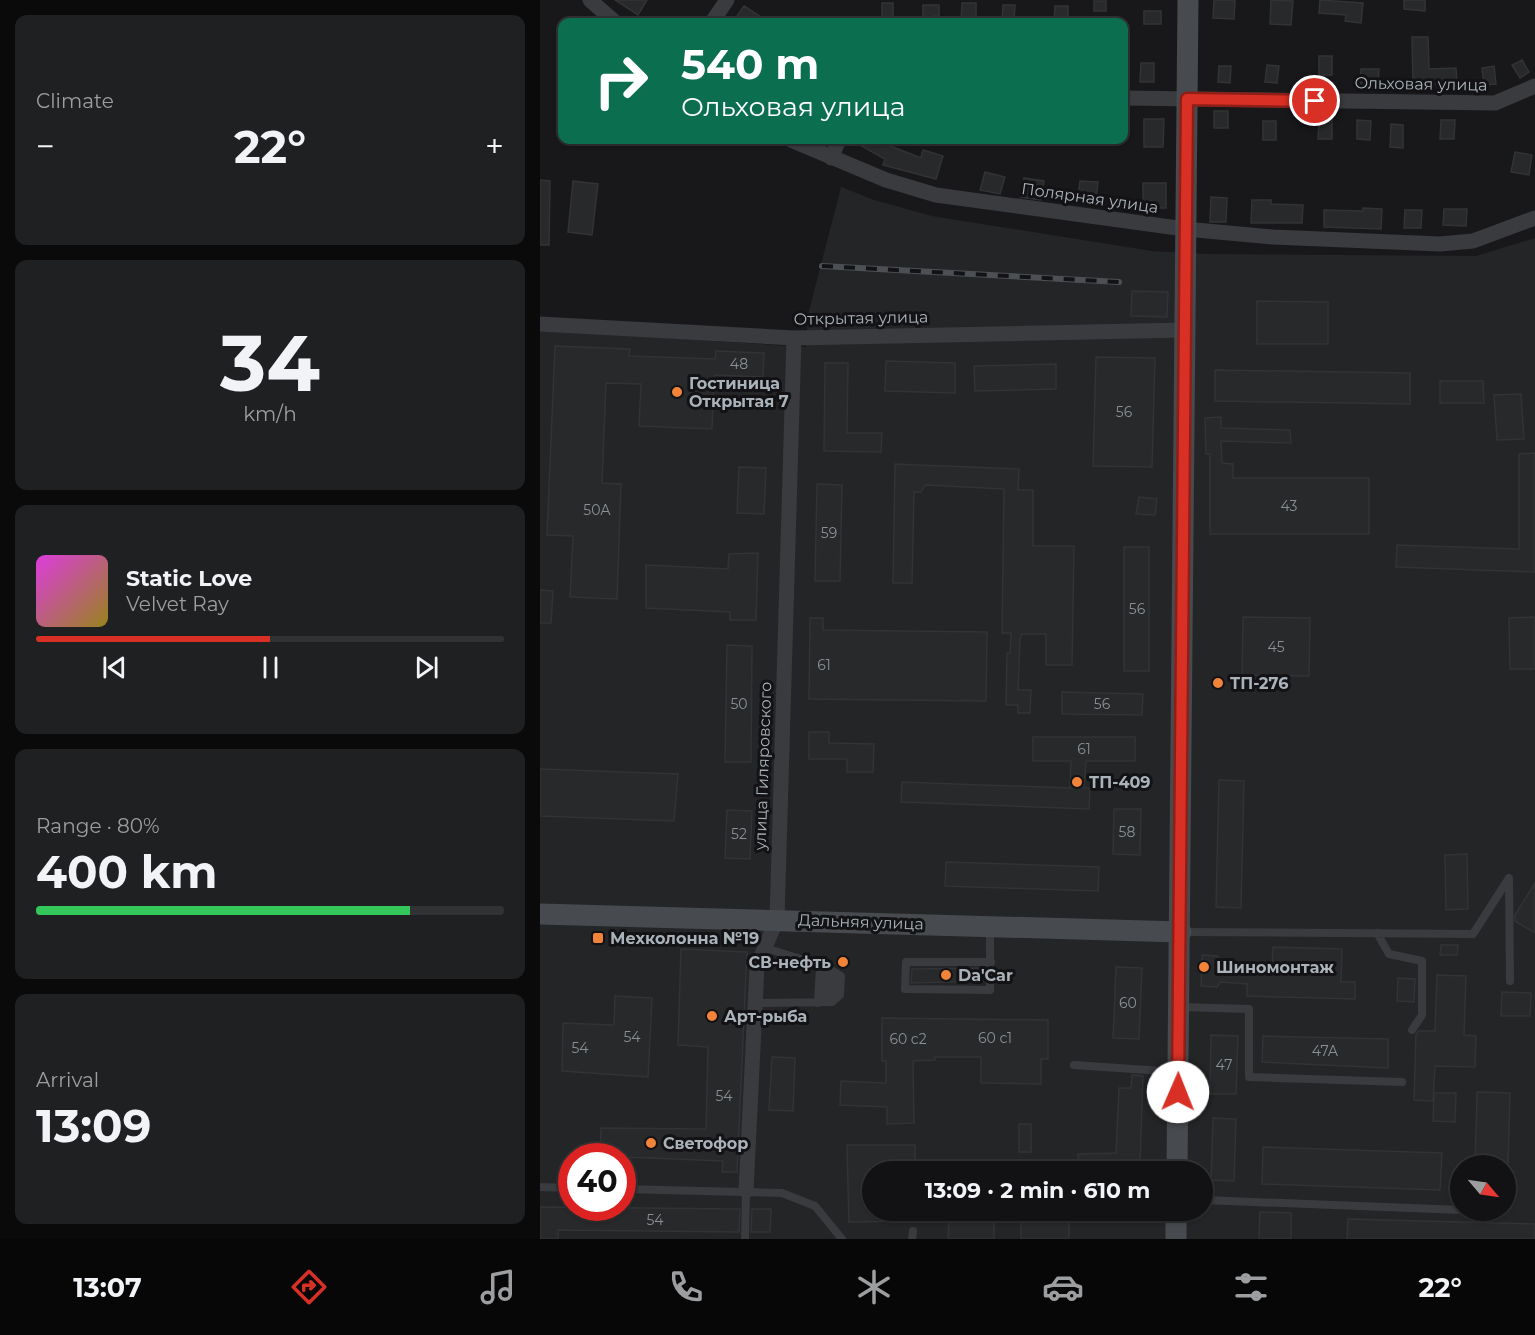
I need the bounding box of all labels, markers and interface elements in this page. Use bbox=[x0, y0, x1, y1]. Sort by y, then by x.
text: 540 m bbox=[681, 38, 819, 90]
icon: right bbox=[582, 42, 660, 120]
street label: Ольховая улица bbox=[1354, 73, 1488, 95]
pin bbox=[1289, 75, 1340, 126]
icon: arrive bbox=[1298, 84, 1331, 117]
text: Climate bbox=[36, 89, 114, 113]
text: Ольховая улица bbox=[681, 90, 906, 123]
text: 22° bbox=[234, 119, 306, 174]
text: − bbox=[36, 126, 55, 166]
text: + bbox=[485, 126, 504, 166]
street label: Полярная улица bbox=[1020, 179, 1160, 217]
street label: Открытая улица bbox=[794, 307, 928, 329]
text: 34 bbox=[220, 315, 320, 411]
house number: 48 bbox=[730, 355, 748, 373]
place label: Гостиница Открытая 7 bbox=[689, 374, 789, 411]
marker: Гостиница Открытая 7 bbox=[670, 385, 684, 399]
text: km/h bbox=[243, 402, 297, 426]
house number: 56 bbox=[1116, 403, 1133, 421]
house number: 43 bbox=[1281, 497, 1298, 515]
house number: 50А bbox=[583, 501, 611, 519]
house number: 59 bbox=[821, 524, 837, 542]
text: Static Love bbox=[126, 565, 252, 592]
text: Velvet Ray bbox=[126, 592, 229, 616]
house number: 56 bbox=[1129, 600, 1146, 618]
house number: 45 bbox=[1267, 638, 1285, 656]
icon: previous bbox=[98, 651, 131, 684]
icon: pause bbox=[254, 651, 287, 684]
icon: next bbox=[410, 651, 443, 684]
house number: 61 bbox=[817, 656, 831, 674]
place label: ТП-276 bbox=[1230, 674, 1288, 693]
marker: ТП-276 bbox=[1211, 676, 1225, 690]
street label: улица Гиляровского bbox=[751, 681, 775, 852]
house number: 50 bbox=[730, 695, 748, 713]
house number: 56 bbox=[1094, 695, 1111, 713]
house number: 61 bbox=[1077, 740, 1091, 758]
place label: ТП-409 bbox=[1089, 773, 1151, 792]
marker: ТП-409 bbox=[1070, 775, 1084, 789]
text: Range · 80% bbox=[36, 814, 160, 838]
house number: 58 bbox=[1119, 823, 1135, 841]
house number: 52 bbox=[731, 825, 747, 843]
text: 400 km bbox=[36, 844, 217, 899]
street label: Дальняя улица bbox=[798, 910, 924, 934]
place label: Мехколонна №19 bbox=[610, 929, 759, 948]
marker: Мехколонна №19 bbox=[591, 931, 605, 945]
place label: СВ-нефть bbox=[748, 953, 831, 972]
marker: СВ-нефть bbox=[836, 955, 850, 969]
place label: Шиномонтаж bbox=[1216, 958, 1334, 977]
marker: Шиномонтаж bbox=[1197, 960, 1211, 974]
place label: Da'Car bbox=[958, 966, 1013, 985]
marker: Da'Car bbox=[939, 968, 953, 982]
house number: 60 bbox=[1119, 994, 1137, 1012]
place label: Арт-рыба bbox=[724, 1007, 807, 1026]
marker: Арт-рыба bbox=[705, 1009, 719, 1023]
house number: 54 bbox=[623, 1028, 641, 1046]
house number: 60 с1 bbox=[978, 1029, 1012, 1047]
house number: 60 с2 bbox=[889, 1030, 927, 1048]
house number: 54 bbox=[571, 1039, 589, 1057]
house number: 47А bbox=[1312, 1042, 1339, 1060]
house number: 47 bbox=[1216, 1056, 1232, 1074]
position arrow bbox=[1146, 1060, 1210, 1124]
text: Arrival bbox=[36, 1068, 99, 1092]
house number: 54 bbox=[715, 1087, 733, 1105]
text: 13:09 bbox=[36, 1098, 151, 1153]
place label: Светофор bbox=[663, 1134, 748, 1153]
marker: Светофор bbox=[644, 1136, 658, 1150]
speed limit sign: 40 bbox=[558, 1143, 636, 1221]
north arrow bbox=[1450, 1155, 1516, 1221]
map controls bbox=[1450, 1155, 1516, 1221]
text: 13:09 · 2 min · 610 m bbox=[925, 1177, 1150, 1204]
house number: 54 bbox=[646, 1211, 664, 1229]
icon: directions bbox=[288, 1266, 330, 1308]
icon: music bbox=[477, 1266, 519, 1308]
icon: phone bbox=[665, 1266, 707, 1308]
icon: climate bbox=[853, 1266, 895, 1308]
icon: car bbox=[1042, 1266, 1084, 1308]
icon: filters bbox=[1230, 1266, 1272, 1308]
text: 13:07 bbox=[73, 1271, 142, 1304]
text: 22° bbox=[1419, 1271, 1462, 1304]

